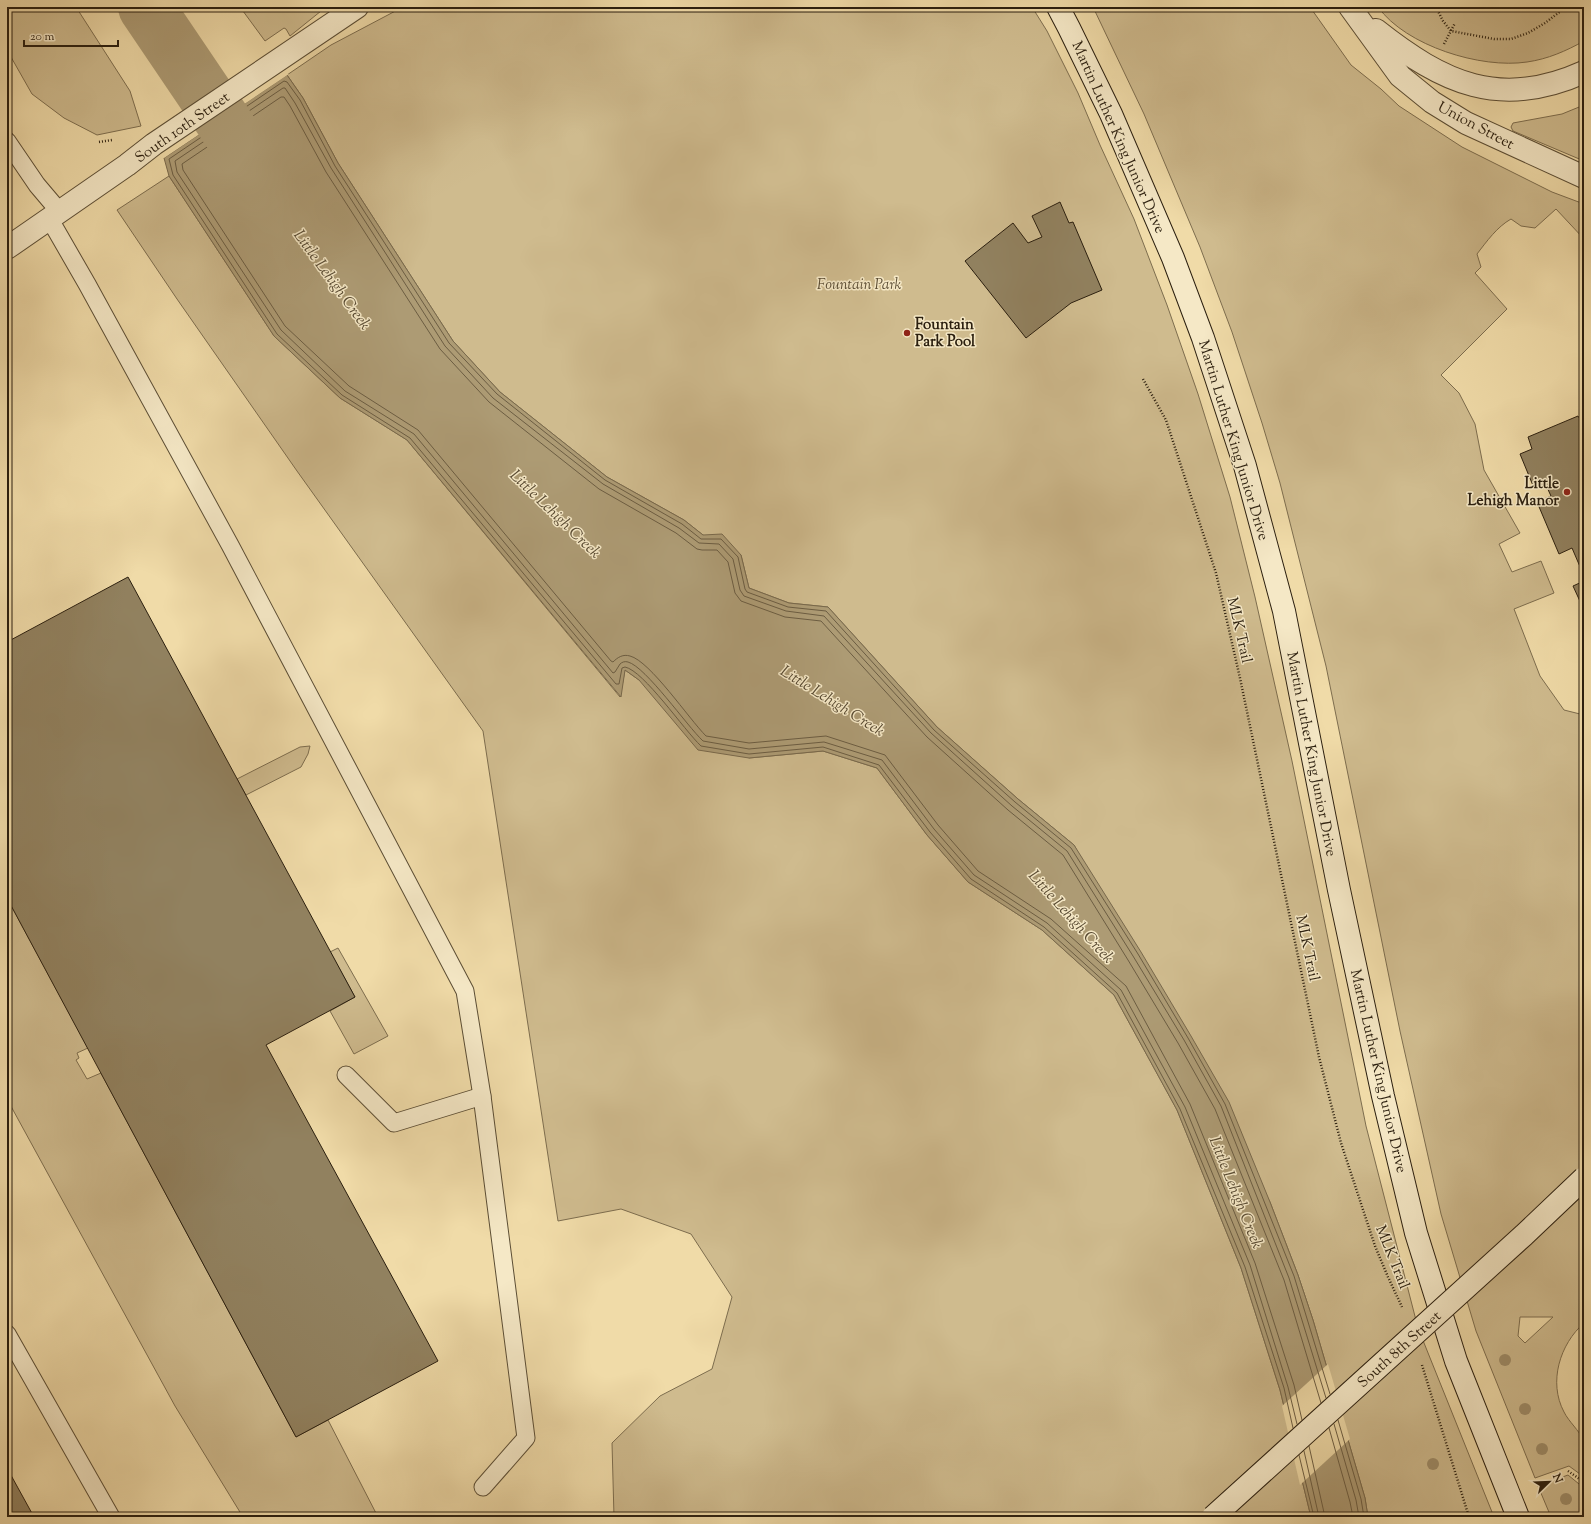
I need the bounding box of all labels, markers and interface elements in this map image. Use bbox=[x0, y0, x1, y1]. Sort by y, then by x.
scale bar bbox=[24, 22, 118, 48]
text: 20 m bbox=[30, 28, 55, 46]
street label: Martin Luther King Junior Drive bbox=[1066, 38, 1170, 237]
street label: South 10th Street bbox=[131, 88, 235, 169]
street label: Union Street bbox=[1433, 97, 1517, 155]
water label: Little Lehigh Creek bbox=[287, 226, 375, 335]
park label: Fountain Park bbox=[817, 275, 901, 296]
place label: Fountain Park Pool bbox=[915, 315, 976, 353]
marker: Fountain Park Pool bbox=[902, 328, 912, 338]
street label: Martin Luther King Junior Drive bbox=[1192, 338, 1273, 543]
water label: Little Lehigh Creek bbox=[503, 465, 605, 564]
place label: Little Lehigh Manor bbox=[1467, 474, 1559, 512]
marker: Little Lehigh Manor bbox=[1562, 487, 1572, 497]
street label: MLK Trail bbox=[1221, 595, 1256, 665]
street label: Martin Luther King Junior Drive bbox=[1280, 650, 1341, 859]
water label: Little Lehigh Creek bbox=[775, 661, 888, 743]
water label: Little Lehigh Creek bbox=[1022, 866, 1119, 970]
street label: MLK Trail bbox=[1289, 913, 1324, 983]
street label: Martin Luther King Junior Drive bbox=[1344, 967, 1411, 1175]
water label: Little Lehigh Creek bbox=[1202, 1133, 1268, 1252]
street label: MLK Trail bbox=[1369, 1223, 1414, 1293]
street label: South 8th Street bbox=[1353, 1307, 1447, 1393]
north arrow bbox=[1529, 1462, 1569, 1502]
text: N bbox=[1548, 1470, 1566, 1486]

